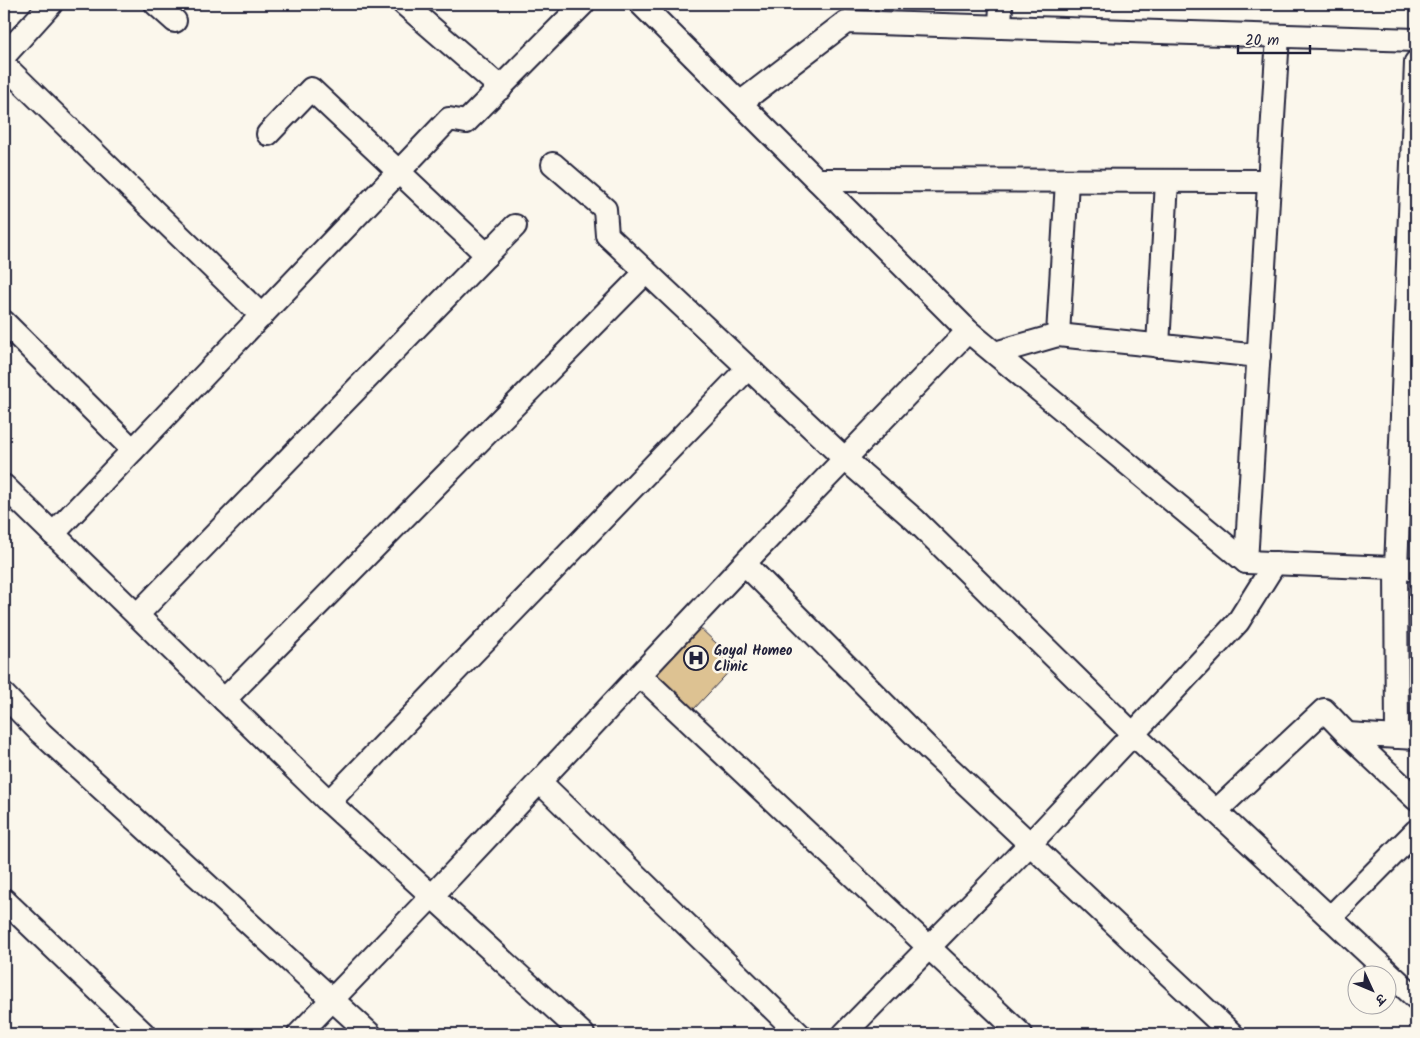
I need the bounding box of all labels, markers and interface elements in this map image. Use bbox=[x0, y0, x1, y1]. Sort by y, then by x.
scale bar bbox=[1238, 22, 1310, 54]
text: 20 m bbox=[1245, 29, 1279, 53]
place label: Goyal Homeo Clinic bbox=[714, 640, 793, 678]
hospital icon: Goyal Homeo Clinic bbox=[683, 645, 709, 671]
north arrow bbox=[1348, 966, 1398, 1016]
text: उ bbox=[1367, 988, 1392, 1011]

